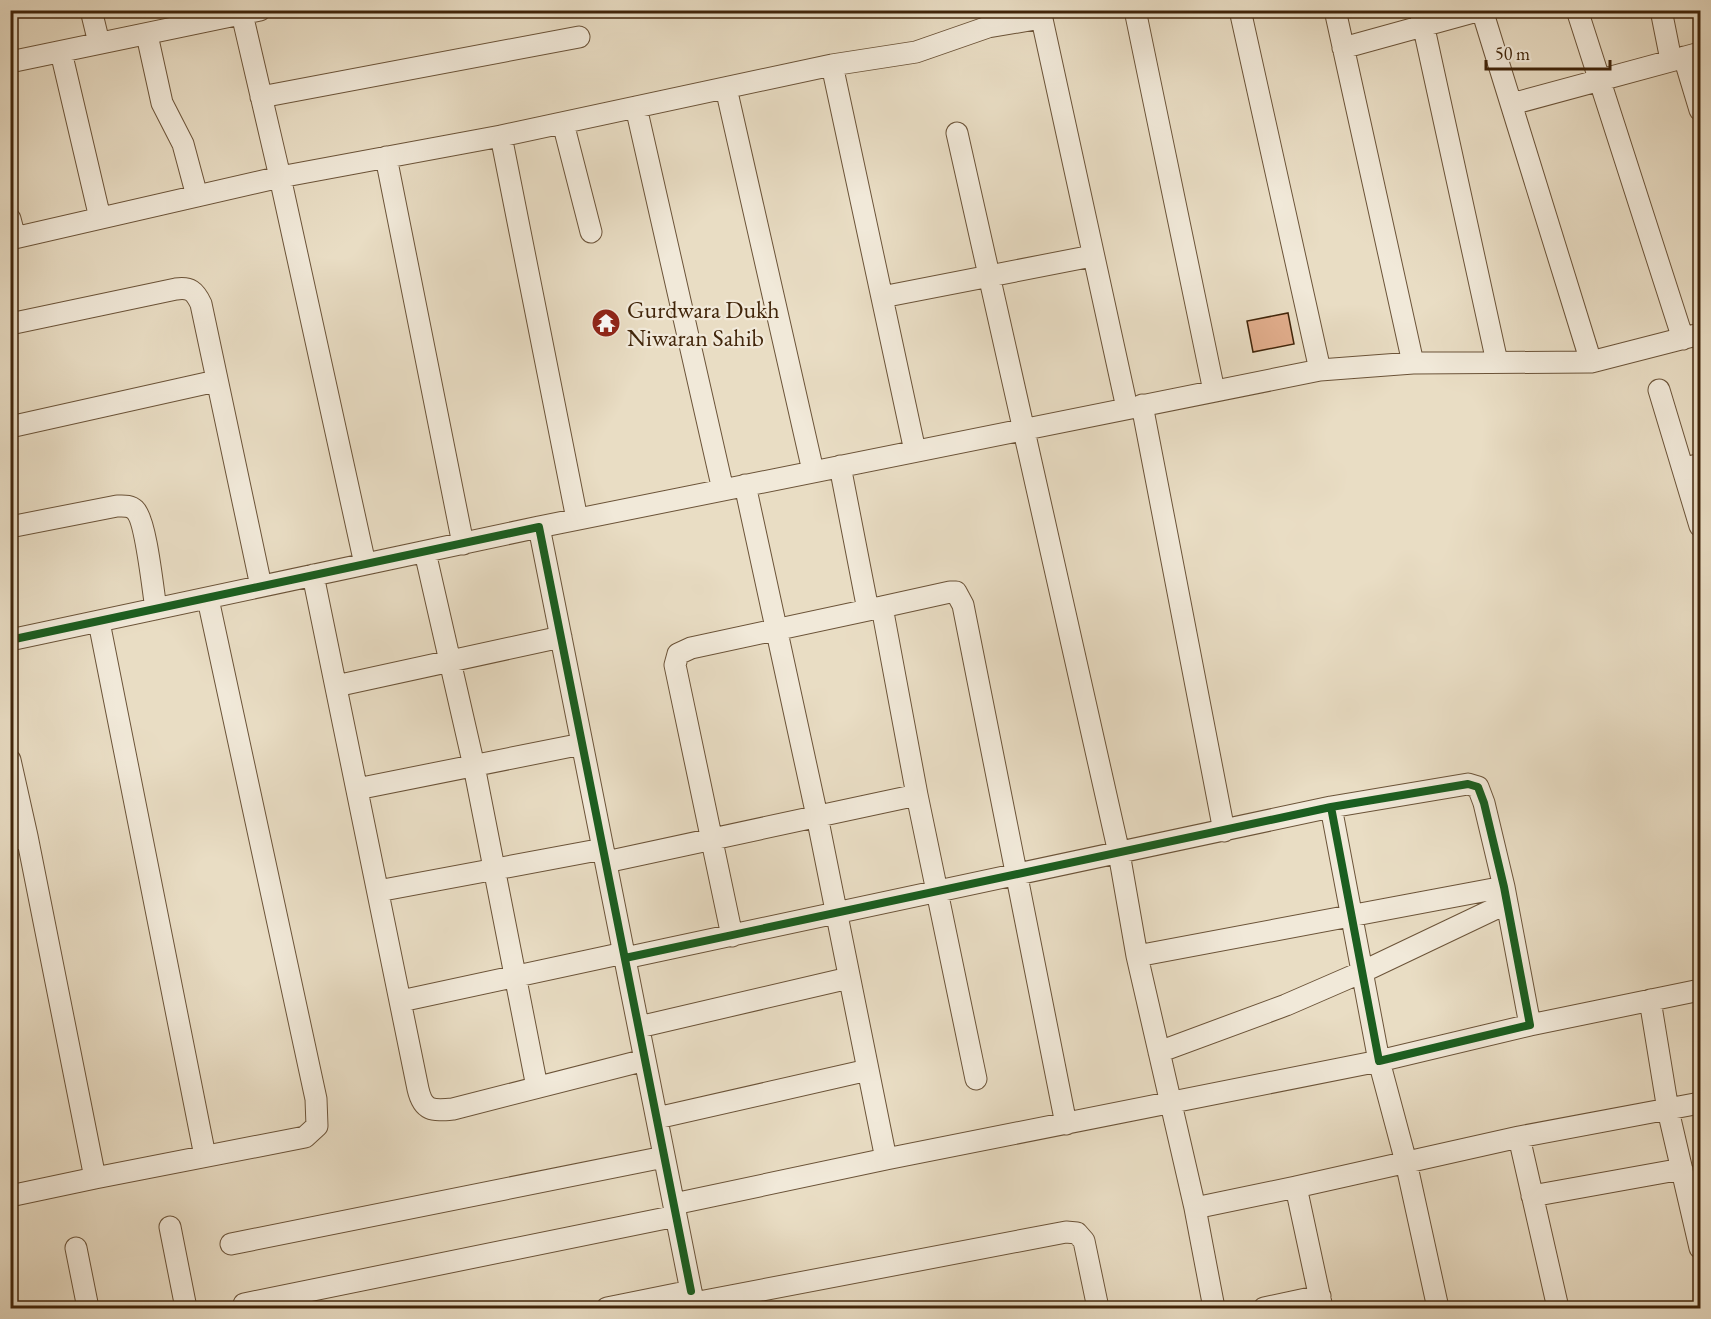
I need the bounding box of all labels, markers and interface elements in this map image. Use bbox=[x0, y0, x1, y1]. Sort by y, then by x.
scale bar bbox=[1486, 33, 1610, 71]
text: 50 m bbox=[1495, 42, 1530, 65]
place label: Gurdwara Dukh Niwaran Sahib bbox=[627, 294, 780, 353]
temple icon: Gurdwara Dukh Niwaran Sahib bbox=[590, 307, 622, 339]

